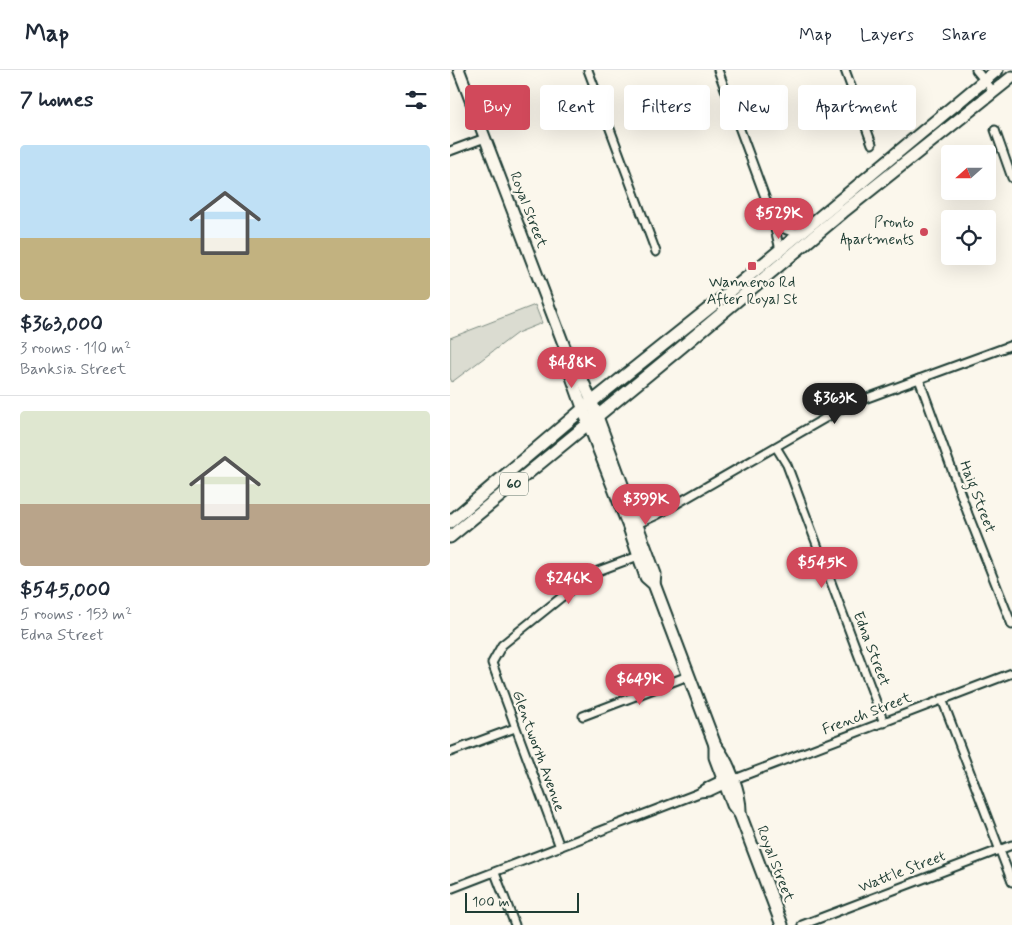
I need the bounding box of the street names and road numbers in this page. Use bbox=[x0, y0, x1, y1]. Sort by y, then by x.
street label: Royal Street bbox=[504, 169, 552, 251]
street label: Haig Street bbox=[953, 458, 1000, 536]
road number: 60 bbox=[500, 472, 528, 496]
street label: Edna Street bbox=[848, 609, 894, 689]
street label: Glentworth Avenue bbox=[507, 688, 569, 814]
street label: French Street bbox=[819, 688, 915, 740]
street label: Royal Street bbox=[751, 823, 799, 905]
street label: Wattle Street bbox=[856, 846, 949, 898]

